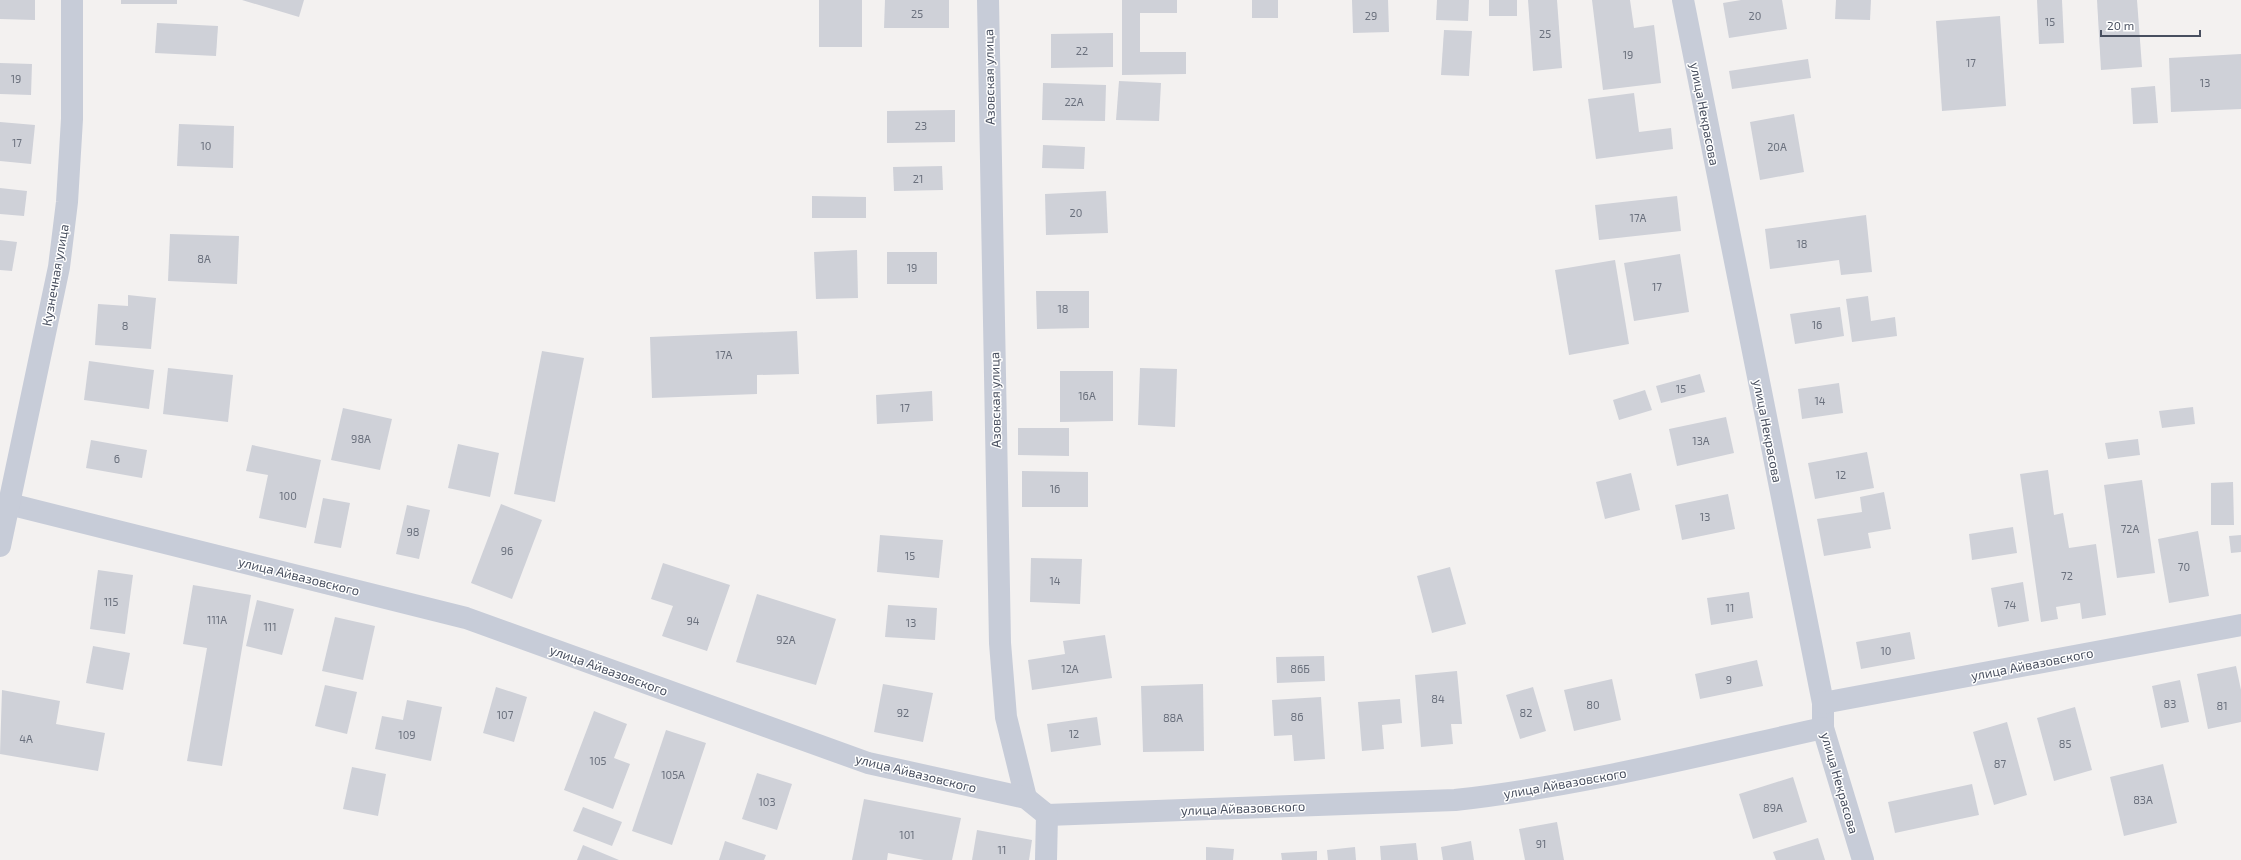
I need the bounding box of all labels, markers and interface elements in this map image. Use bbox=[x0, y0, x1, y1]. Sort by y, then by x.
house number: 25 bbox=[911, 7, 923, 20]
house number: 29 bbox=[1365, 9, 1377, 22]
house number: 20 bbox=[1749, 9, 1761, 22]
scale bar bbox=[2101, 12, 2200, 38]
house number: 15 bbox=[2045, 15, 2055, 28]
text: 20 m bbox=[2107, 18, 2134, 32]
house number: 25 bbox=[1539, 27, 1551, 40]
street label: Азовская улица bbox=[980, 29, 998, 125]
house number: 22 bbox=[1076, 44, 1088, 57]
house number: 19 bbox=[1623, 48, 1633, 61]
house number: 17 bbox=[1966, 56, 1976, 69]
street label: улица Некрасова bbox=[1687, 61, 1723, 167]
house number: 19 bbox=[11, 72, 21, 85]
house number: 13 bbox=[2200, 76, 2210, 89]
house number: 22А bbox=[1064, 95, 1084, 108]
house number: 23 bbox=[915, 119, 927, 132]
house number: 17 bbox=[12, 136, 22, 149]
house number: 10 bbox=[200, 139, 212, 152]
house number: 20А bbox=[1767, 140, 1787, 153]
house number: 21 bbox=[913, 172, 923, 185]
house number: 20 bbox=[1070, 206, 1082, 219]
house number: 17А bbox=[1630, 211, 1647, 224]
street label: Кузнечная улица bbox=[38, 223, 72, 327]
house number: 18 bbox=[1796, 237, 1808, 250]
house number: 8А bbox=[197, 252, 211, 265]
house number: 19 bbox=[907, 261, 917, 274]
house number: 17 bbox=[1652, 280, 1662, 293]
house number: 18 bbox=[1057, 302, 1069, 315]
house number: 16 bbox=[1812, 318, 1822, 331]
house number: 8 bbox=[122, 319, 128, 332]
house number: 17А bbox=[716, 348, 733, 361]
street label: Азовская улица bbox=[986, 352, 1004, 448]
street label: улица Некрасова bbox=[1750, 378, 1786, 484]
house number: 15 bbox=[1676, 382, 1686, 395]
house number: 16А bbox=[1078, 389, 1096, 402]
house number: 14 bbox=[1814, 394, 1826, 407]
house number: 17 bbox=[900, 401, 910, 414]
house number: 98А bbox=[351, 432, 371, 445]
house number: 13А bbox=[1692, 434, 1710, 447]
house number: 6 bbox=[114, 452, 120, 465]
house number: 12 bbox=[1836, 468, 1846, 481]
house number: 16 bbox=[1050, 482, 1060, 495]
house number: 100 bbox=[279, 489, 297, 502]
house number: 13 bbox=[1700, 510, 1710, 523]
house number: 72А bbox=[2121, 522, 2139, 535]
house number: 98 bbox=[407, 525, 419, 538]
house number: 96 bbox=[501, 544, 513, 557]
house number: 15 bbox=[905, 549, 915, 562]
street label: улица Айвазовского bbox=[237, 553, 361, 599]
house number: 70 bbox=[2178, 560, 2190, 573]
house number: 72 bbox=[2061, 569, 2073, 582]
house number: 14 bbox=[1049, 574, 1061, 587]
house number: 115 bbox=[104, 595, 118, 608]
house number: 74 bbox=[2004, 598, 2016, 611]
house number: 11 bbox=[1726, 601, 1734, 614]
house number: 111А bbox=[207, 613, 227, 626]
house number: 94 bbox=[686, 614, 700, 627]
house number: 13 bbox=[906, 616, 916, 629]
house number: 111 bbox=[263, 620, 277, 633]
house number: 92А bbox=[776, 633, 796, 646]
street label: улица Айвазовского bbox=[548, 641, 670, 699]
house number: 10 bbox=[1880, 644, 1892, 657]
street label: улица Айвазовского bbox=[1969, 644, 2095, 684]
house number: 12А bbox=[1061, 662, 1079, 675]
house number: 86Б bbox=[1290, 662, 1310, 675]
house number: 9 bbox=[1726, 673, 1732, 686]
house number: 84 bbox=[1431, 692, 1445, 705]
house number: 83 bbox=[2164, 697, 2176, 710]
house number: 80 bbox=[1586, 698, 1600, 711]
house number: 81 bbox=[2216, 699, 2228, 712]
house number: 92 bbox=[897, 706, 909, 719]
house number: 82 bbox=[1520, 706, 1532, 719]
house number: 107 bbox=[497, 708, 514, 721]
house number: 86 bbox=[1291, 710, 1303, 723]
house number: 88А bbox=[1163, 711, 1183, 724]
house number: 12 bbox=[1069, 727, 1079, 740]
house number: 109 bbox=[398, 728, 416, 741]
street label: улица Некрасова bbox=[1818, 730, 1862, 836]
house number: 4А bbox=[19, 732, 33, 745]
house number: 85 bbox=[2059, 737, 2071, 750]
street label: улица Айвазовского bbox=[854, 750, 978, 796]
house number: 105 bbox=[590, 754, 607, 767]
house number: 87 bbox=[1994, 757, 2007, 770]
street label: улица Айвазовского bbox=[1502, 764, 1628, 802]
house number: 105А bbox=[661, 768, 685, 781]
house number: 83А bbox=[2133, 793, 2153, 806]
house number: 103 bbox=[758, 795, 776, 808]
street label: улица Айвазовского bbox=[1181, 798, 1305, 818]
house number: 89А bbox=[1763, 801, 1783, 814]
house number: 101 bbox=[899, 828, 915, 841]
house number: 91 bbox=[1536, 837, 1546, 850]
house number: 11 bbox=[998, 843, 1006, 856]

